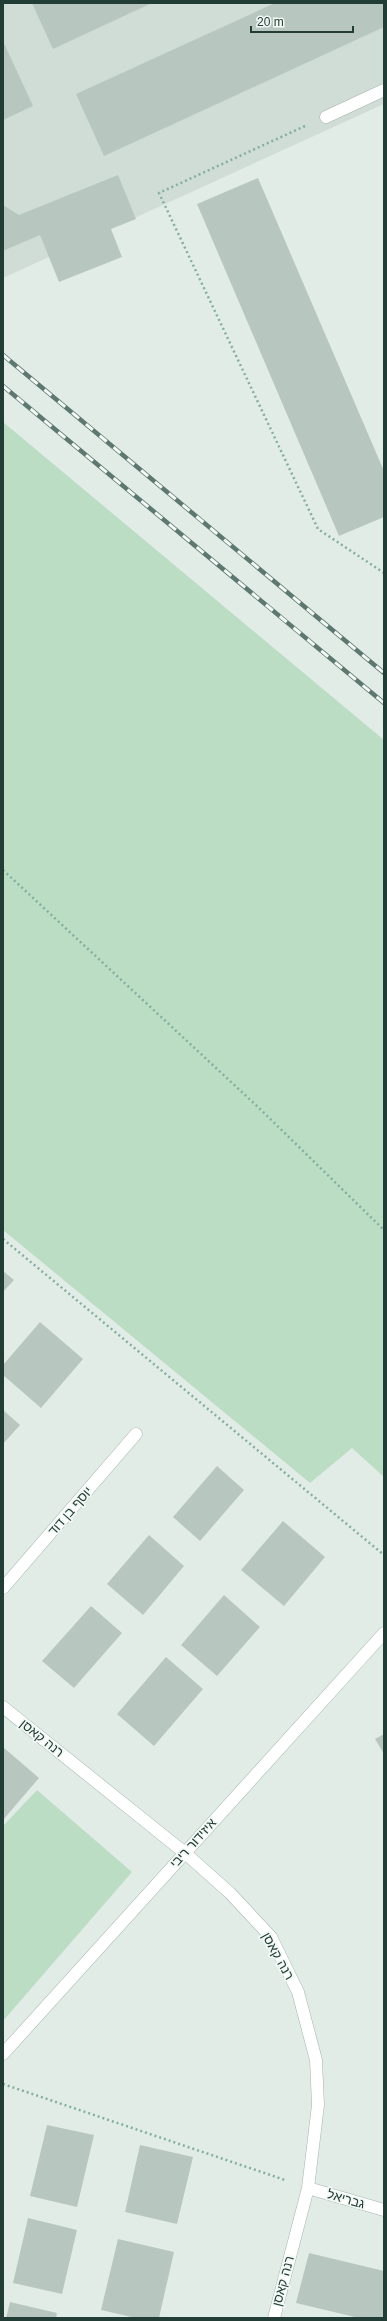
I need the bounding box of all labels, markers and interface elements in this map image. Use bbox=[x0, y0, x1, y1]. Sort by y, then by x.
scale bar bbox=[251, 8, 353, 34]
text: 20 m bbox=[257, 15, 284, 29]
street label: יוסף בן דוד bbox=[45, 1484, 95, 1538]
street label: רנה קאסן bbox=[17, 1716, 67, 1760]
street label: איזידור ריבי bbox=[167, 1815, 219, 1871]
street label: רנה קאסן bbox=[259, 1930, 297, 1982]
street label: גבריאל bbox=[325, 2186, 367, 2212]
street label: רנה קאסן bbox=[269, 2254, 297, 2308]

